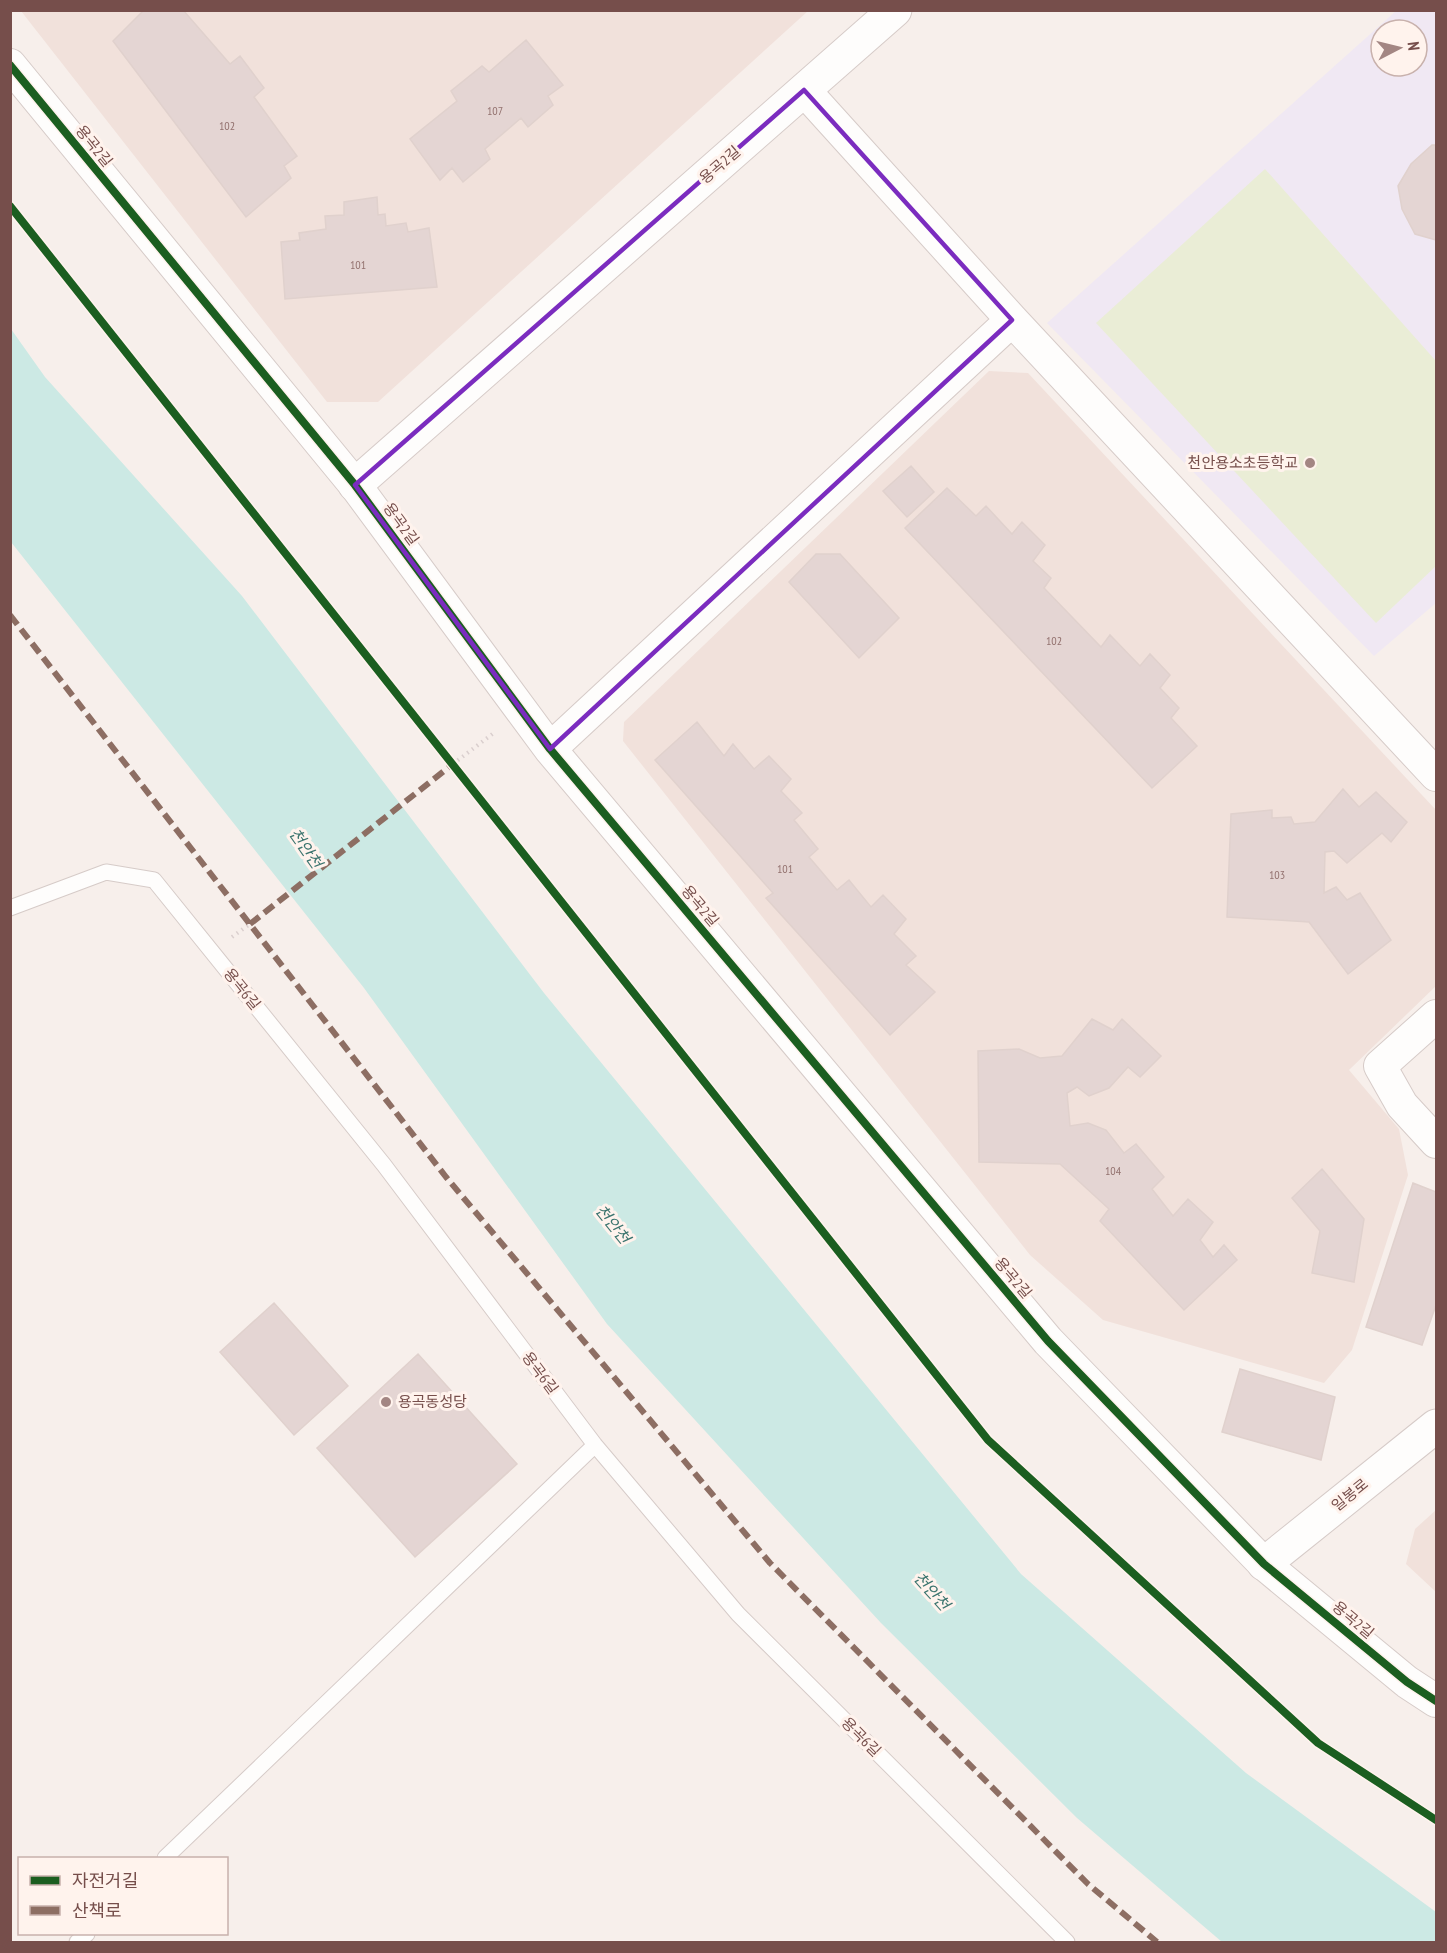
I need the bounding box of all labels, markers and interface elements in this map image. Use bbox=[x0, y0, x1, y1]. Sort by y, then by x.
north arrow bbox=[1369, 18, 1429, 78]
text: N bbox=[1403, 41, 1424, 52]
house number: 107 bbox=[487, 103, 503, 118]
house number: 102 bbox=[219, 118, 235, 133]
street label: 용곡2길 bbox=[72, 121, 117, 170]
street label: 용곡2길 bbox=[695, 142, 744, 188]
house number: 101 bbox=[350, 257, 366, 272]
place label: 천안용소초등학교 bbox=[1188, 453, 1298, 472]
marker: 천안용소초등학교 bbox=[1303, 456, 1317, 470]
street label: 용곡2길 bbox=[380, 499, 423, 549]
house number: 102 bbox=[1046, 633, 1062, 648]
water label: 천안천 bbox=[285, 824, 328, 874]
house number: 101 bbox=[777, 861, 793, 876]
house number: 103 bbox=[1269, 867, 1285, 882]
street label: 용곡2길 bbox=[678, 881, 723, 930]
street label: 용곡6길 bbox=[220, 964, 265, 1013]
house number: 104 bbox=[1105, 1163, 1122, 1178]
water label: 천안천 bbox=[591, 1201, 636, 1249]
street label: 용곡2길 bbox=[991, 1253, 1036, 1302]
street label: 용곡6길 bbox=[518, 1348, 562, 1398]
place label: 용곡동성당 bbox=[398, 1392, 467, 1411]
marker: 용곡동성당 bbox=[379, 1395, 393, 1409]
street label: 일봉로 bbox=[1328, 1474, 1372, 1515]
water label: 천안천 bbox=[910, 1568, 956, 1616]
street label: 용곡2길 bbox=[1329, 1597, 1378, 1642]
street label: 용곡6길 bbox=[838, 1713, 885, 1760]
legend bbox=[18, 1857, 228, 1935]
text: 자전거길 bbox=[72, 1869, 138, 1892]
text: 산책로 bbox=[72, 1899, 122, 1922]

